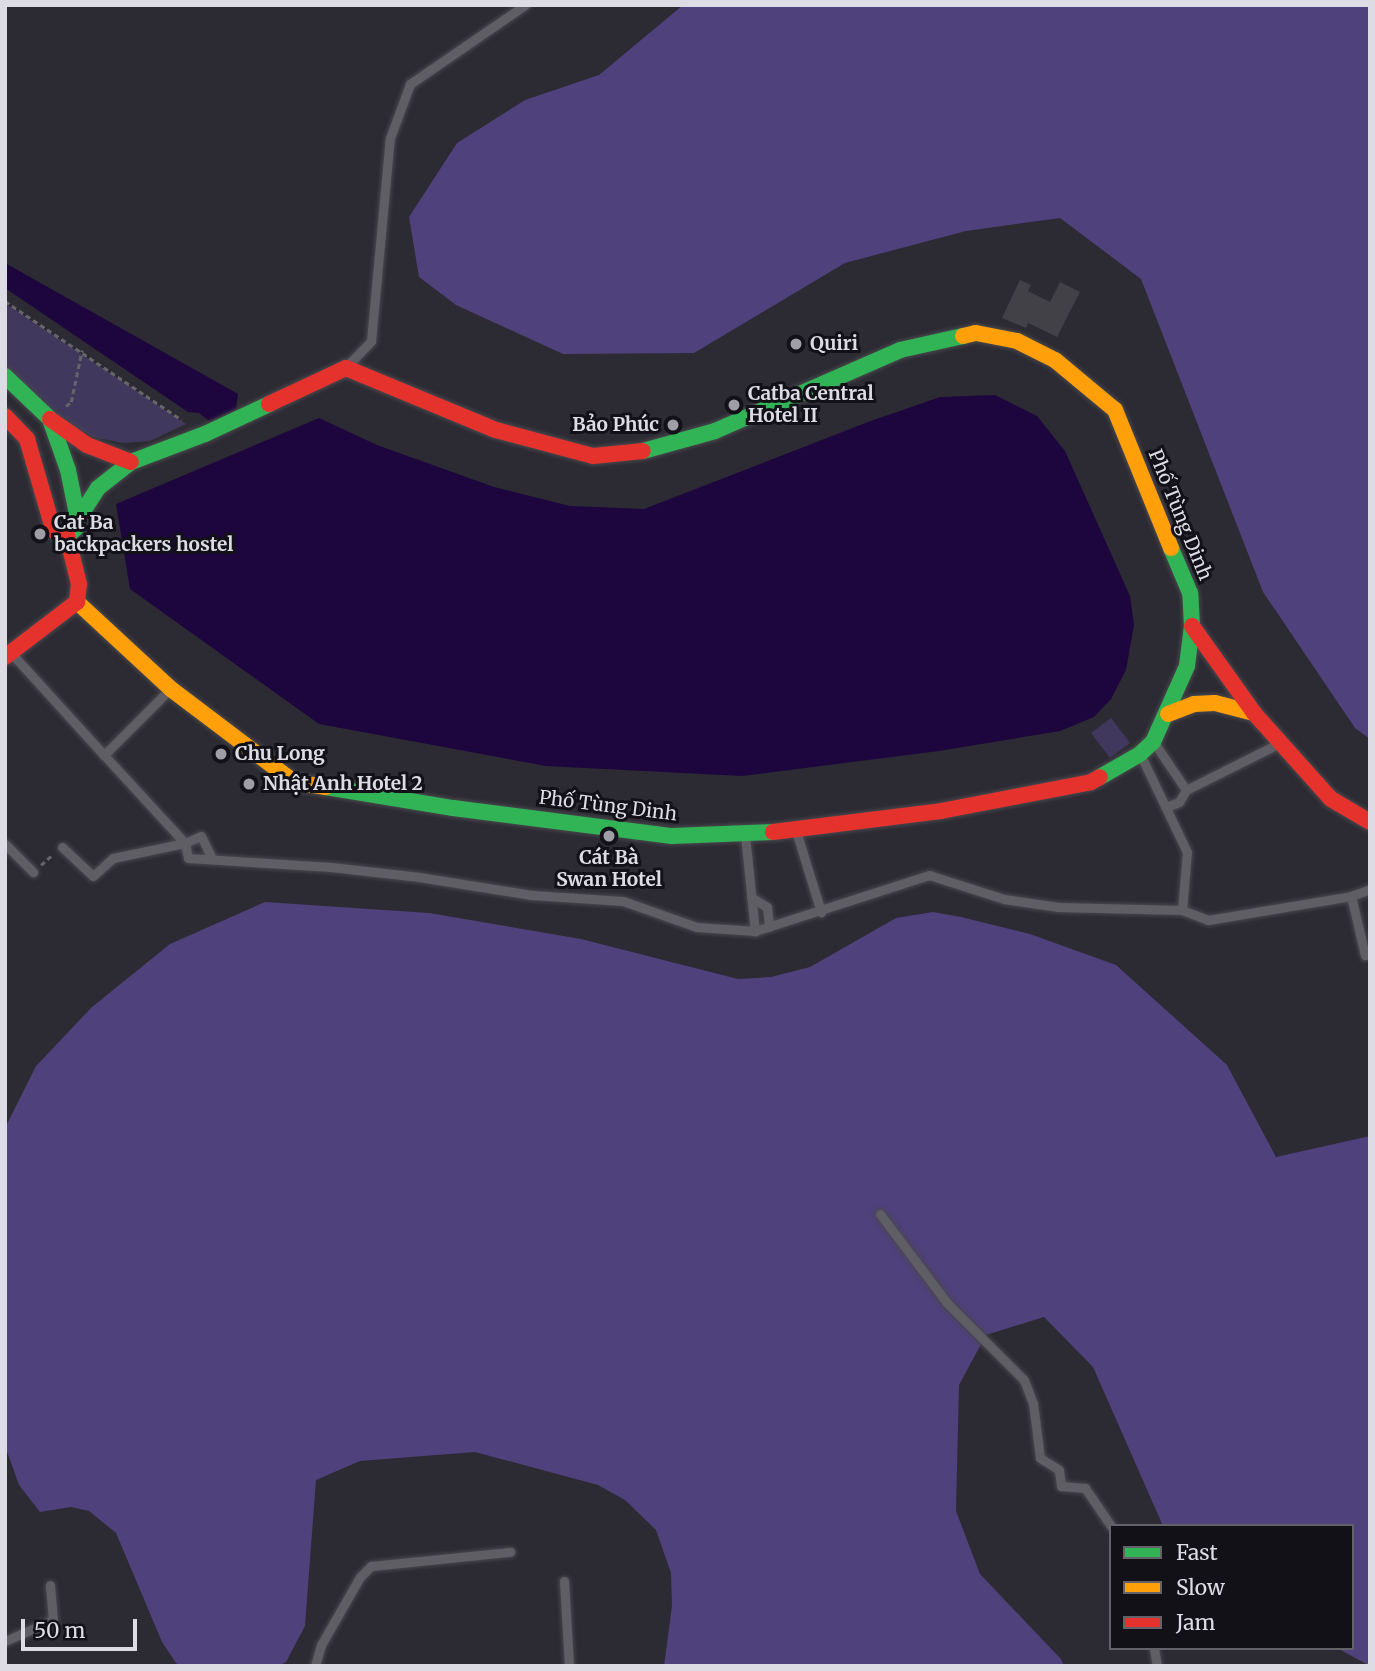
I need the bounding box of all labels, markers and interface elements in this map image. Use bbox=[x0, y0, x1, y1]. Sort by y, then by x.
place label: Quiri bbox=[810, 333, 858, 355]
marker: Quiri bbox=[788, 336, 804, 352]
place label: Catba Central Hotel II bbox=[748, 383, 874, 427]
marker: Catba Central Hotel II bbox=[726, 397, 742, 413]
place label: Bảo Phúc bbox=[572, 414, 659, 436]
marker: Bảo Phúc bbox=[665, 417, 681, 433]
street label: Phố Tùng Dinh bbox=[1143, 446, 1217, 584]
place label: Cat Ba backpackers hostel bbox=[54, 512, 233, 556]
marker: Cat Ba backpackers hostel bbox=[32, 526, 48, 542]
place label: Chu Long bbox=[235, 743, 325, 765]
marker: Chu Long bbox=[213, 746, 229, 762]
place label: Nhật Anh Hotel 2 bbox=[263, 773, 423, 795]
marker: Nhật Anh Hotel 2 bbox=[241, 776, 257, 792]
street label: Phố Tùng Dinh bbox=[538, 786, 678, 826]
marker: Cát Bà Swan Hotel bbox=[601, 828, 617, 844]
place label: Cát Bà Swan Hotel bbox=[556, 847, 662, 891]
legend bbox=[1109, 1524, 1354, 1650]
text: Fast bbox=[1176, 1539, 1218, 1566]
text: Slow bbox=[1176, 1574, 1225, 1601]
scale bar bbox=[24, 1604, 140, 1648]
text: Jam bbox=[1176, 1609, 1215, 1636]
text: 50 m bbox=[34, 1617, 85, 1644]

